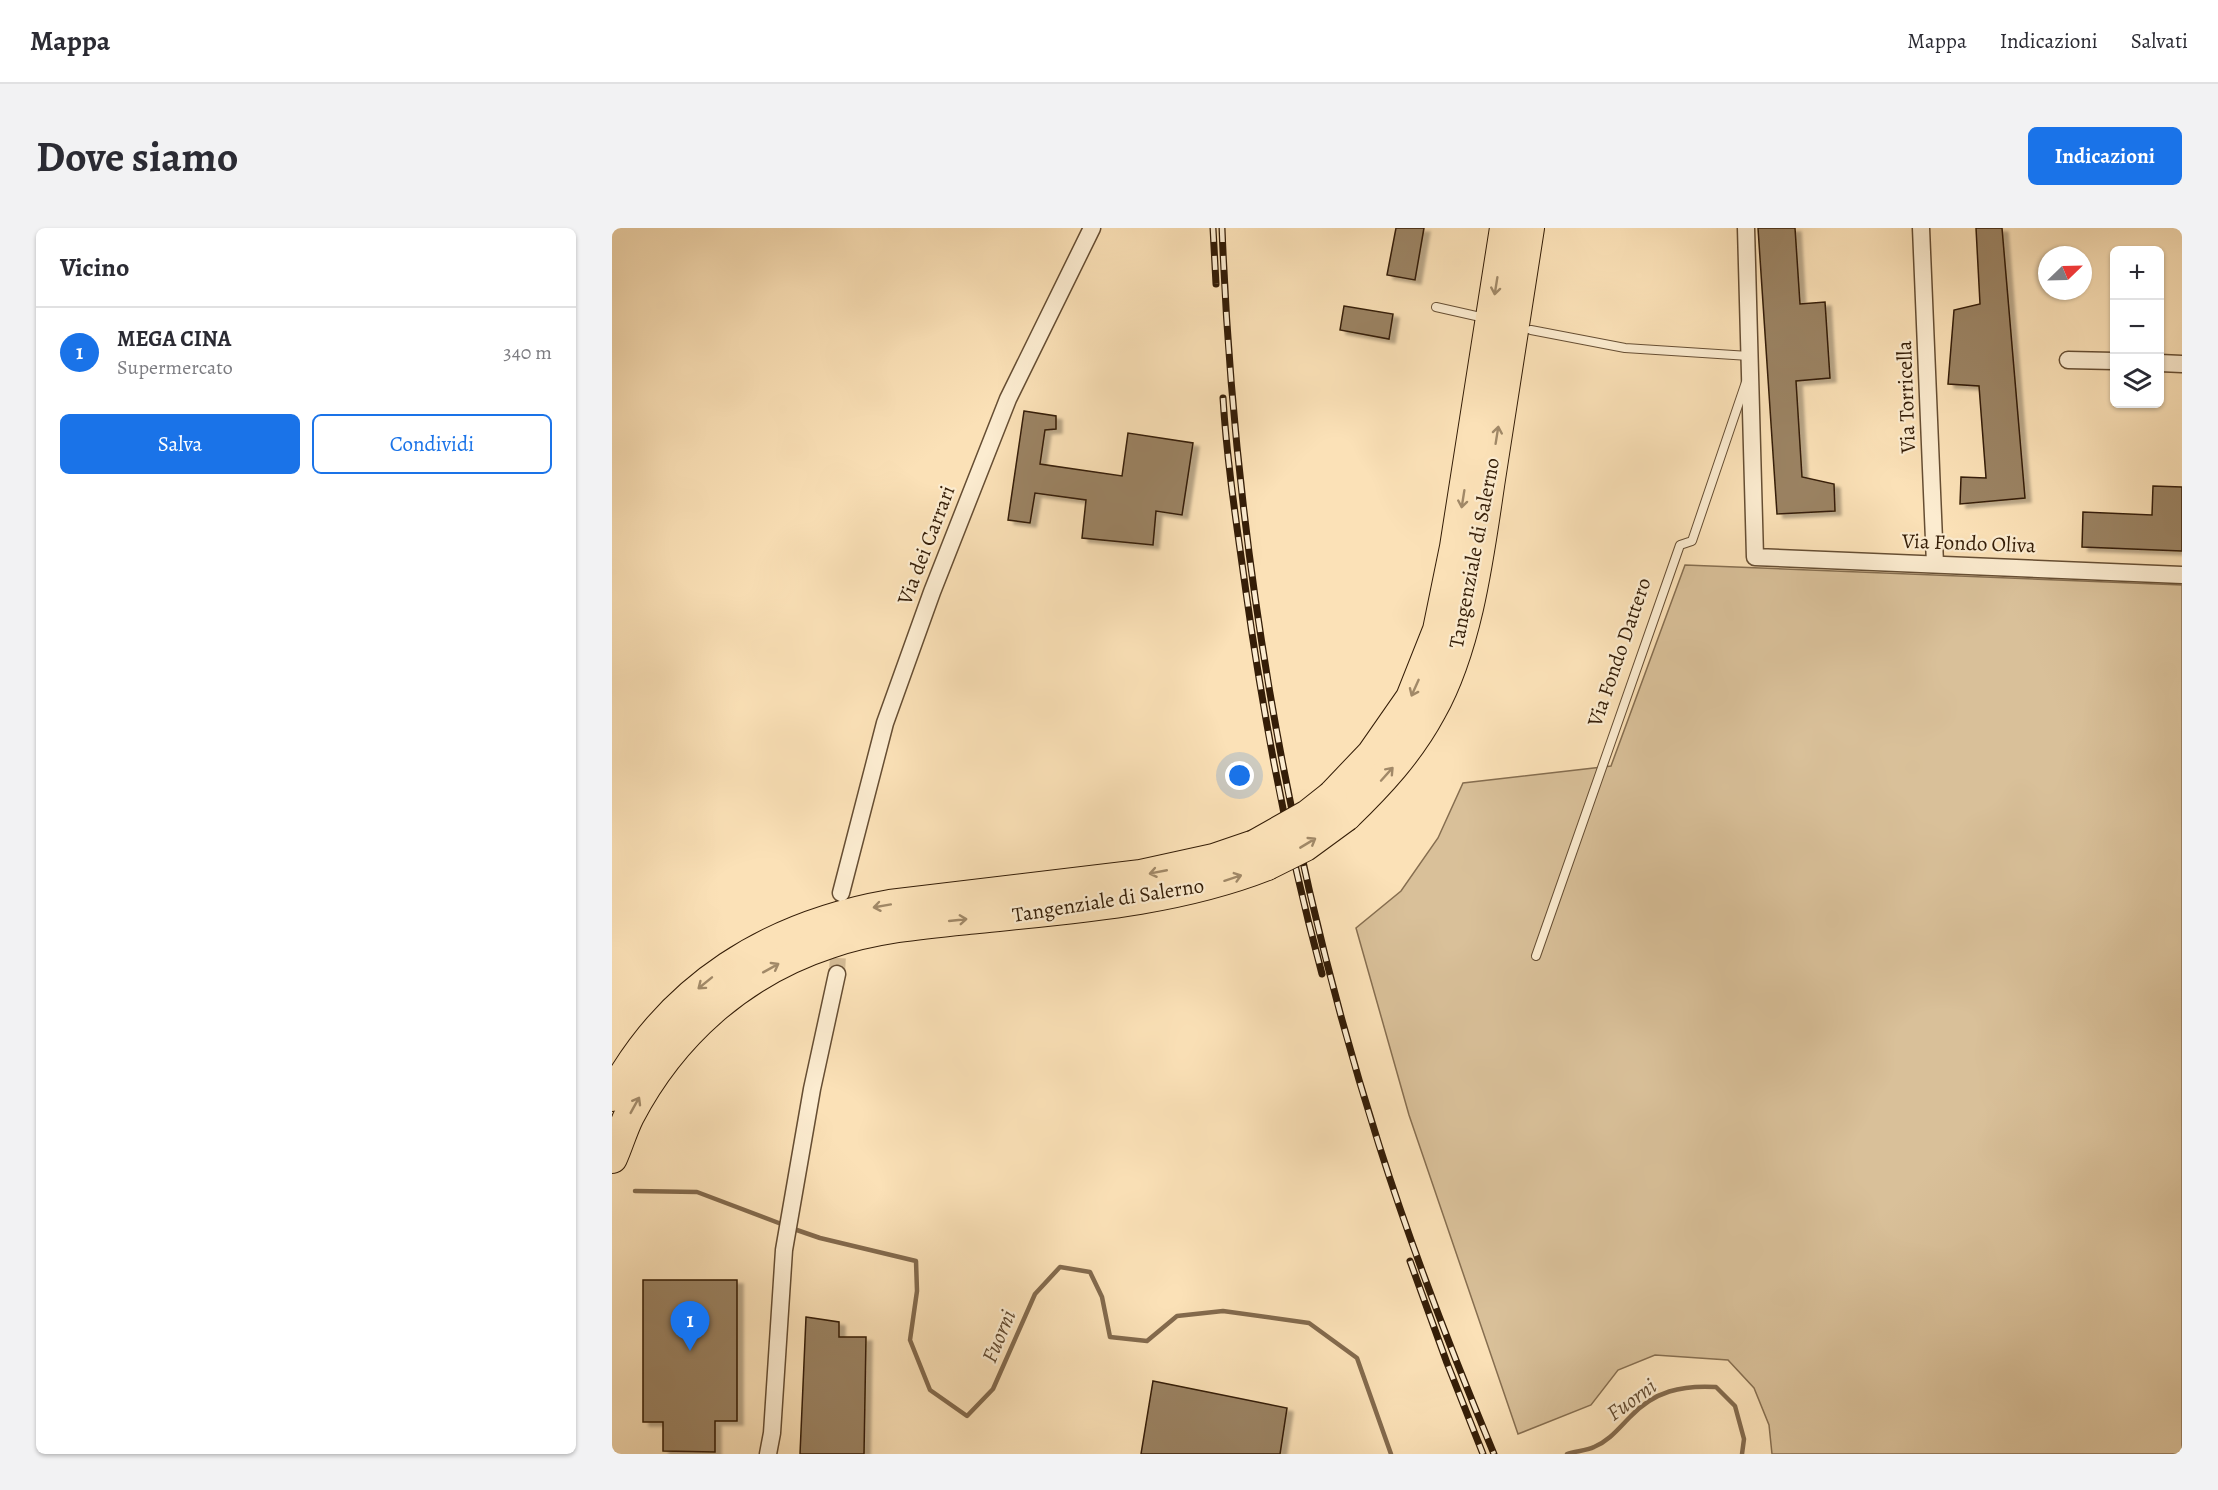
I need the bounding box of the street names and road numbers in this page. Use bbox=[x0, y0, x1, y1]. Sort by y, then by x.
street label: Via Torricella bbox=[1890, 340, 1922, 455]
street label: Tangenziale di Salerno bbox=[1442, 455, 1506, 651]
street label: Via dei Carrari bbox=[890, 481, 962, 609]
street label: Via Fondo Oliva bbox=[1901, 527, 2037, 559]
street label: Via Fondo Dattero bbox=[1580, 574, 1658, 731]
street label: Tangenziale di Salerno bbox=[1010, 871, 1206, 929]

